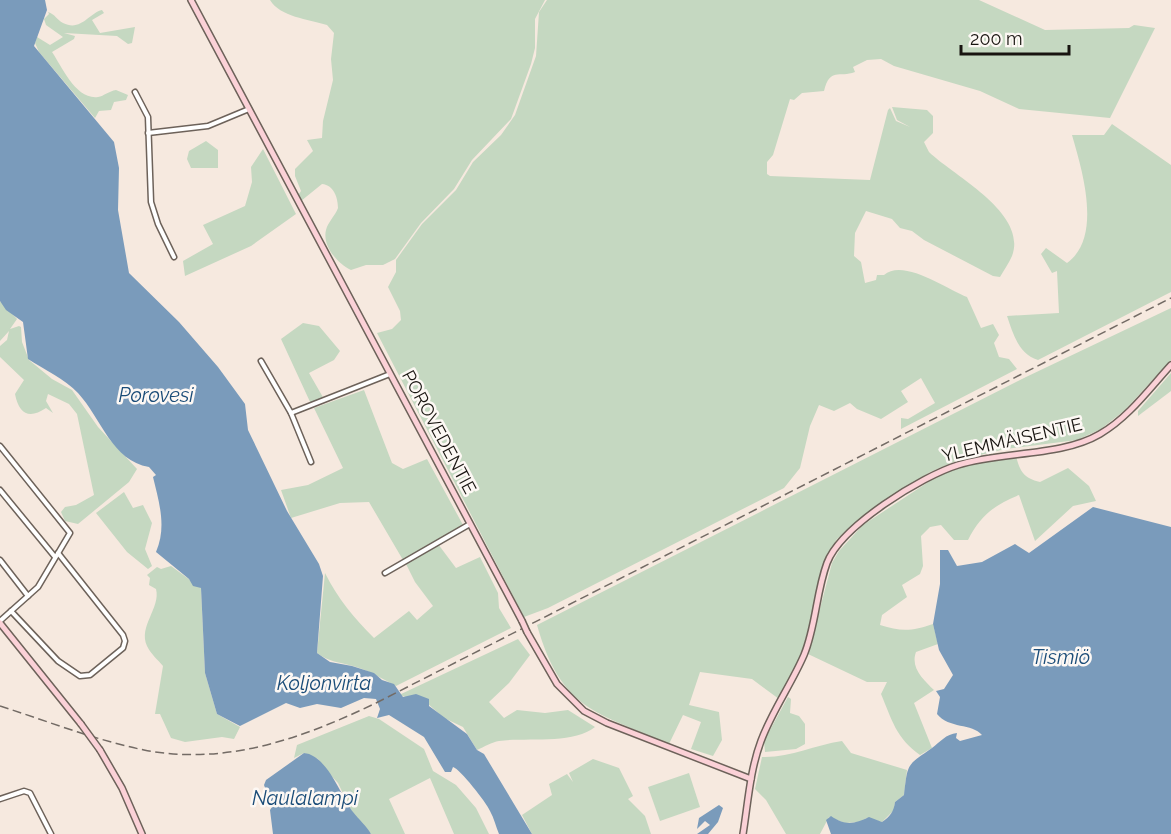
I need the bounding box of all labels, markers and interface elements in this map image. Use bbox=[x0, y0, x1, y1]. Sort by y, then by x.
scale bar bbox=[961, 18, 1069, 56]
text: 200 m bbox=[970, 28, 1023, 49]
street label: POROVEDENTIE bbox=[398, 366, 481, 497]
water label: Porovesi bbox=[119, 383, 194, 407]
street label: YLEMMÄISENTIE bbox=[940, 413, 1084, 466]
water label: Tismiö bbox=[1032, 645, 1090, 669]
water label: Koljonvirta bbox=[277, 671, 371, 695]
water label: Naulalampi bbox=[252, 786, 359, 810]

